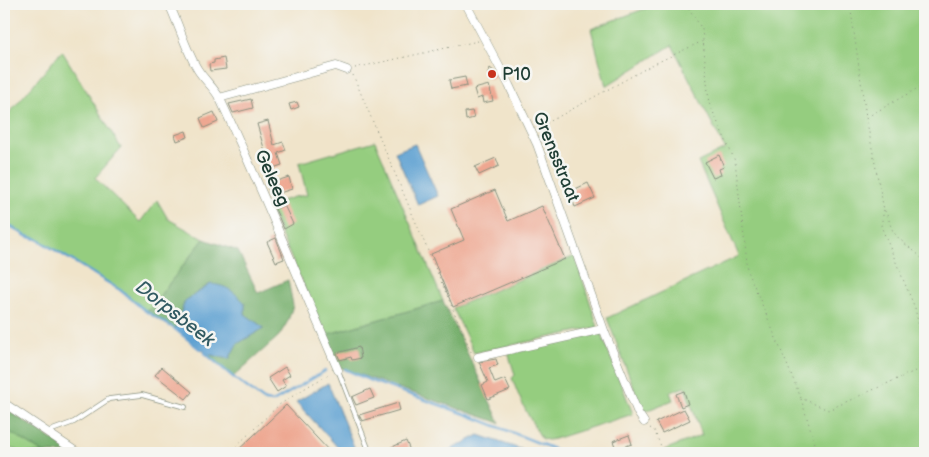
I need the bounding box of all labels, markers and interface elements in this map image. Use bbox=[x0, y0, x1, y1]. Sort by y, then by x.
place label: P10 bbox=[502, 64, 531, 85]
marker: P10 bbox=[486, 68, 498, 80]
street label: Grensstraat bbox=[528, 109, 584, 206]
street label: Geleeg bbox=[250, 146, 294, 210]
water label: Dorpsbeek bbox=[131, 276, 220, 352]

